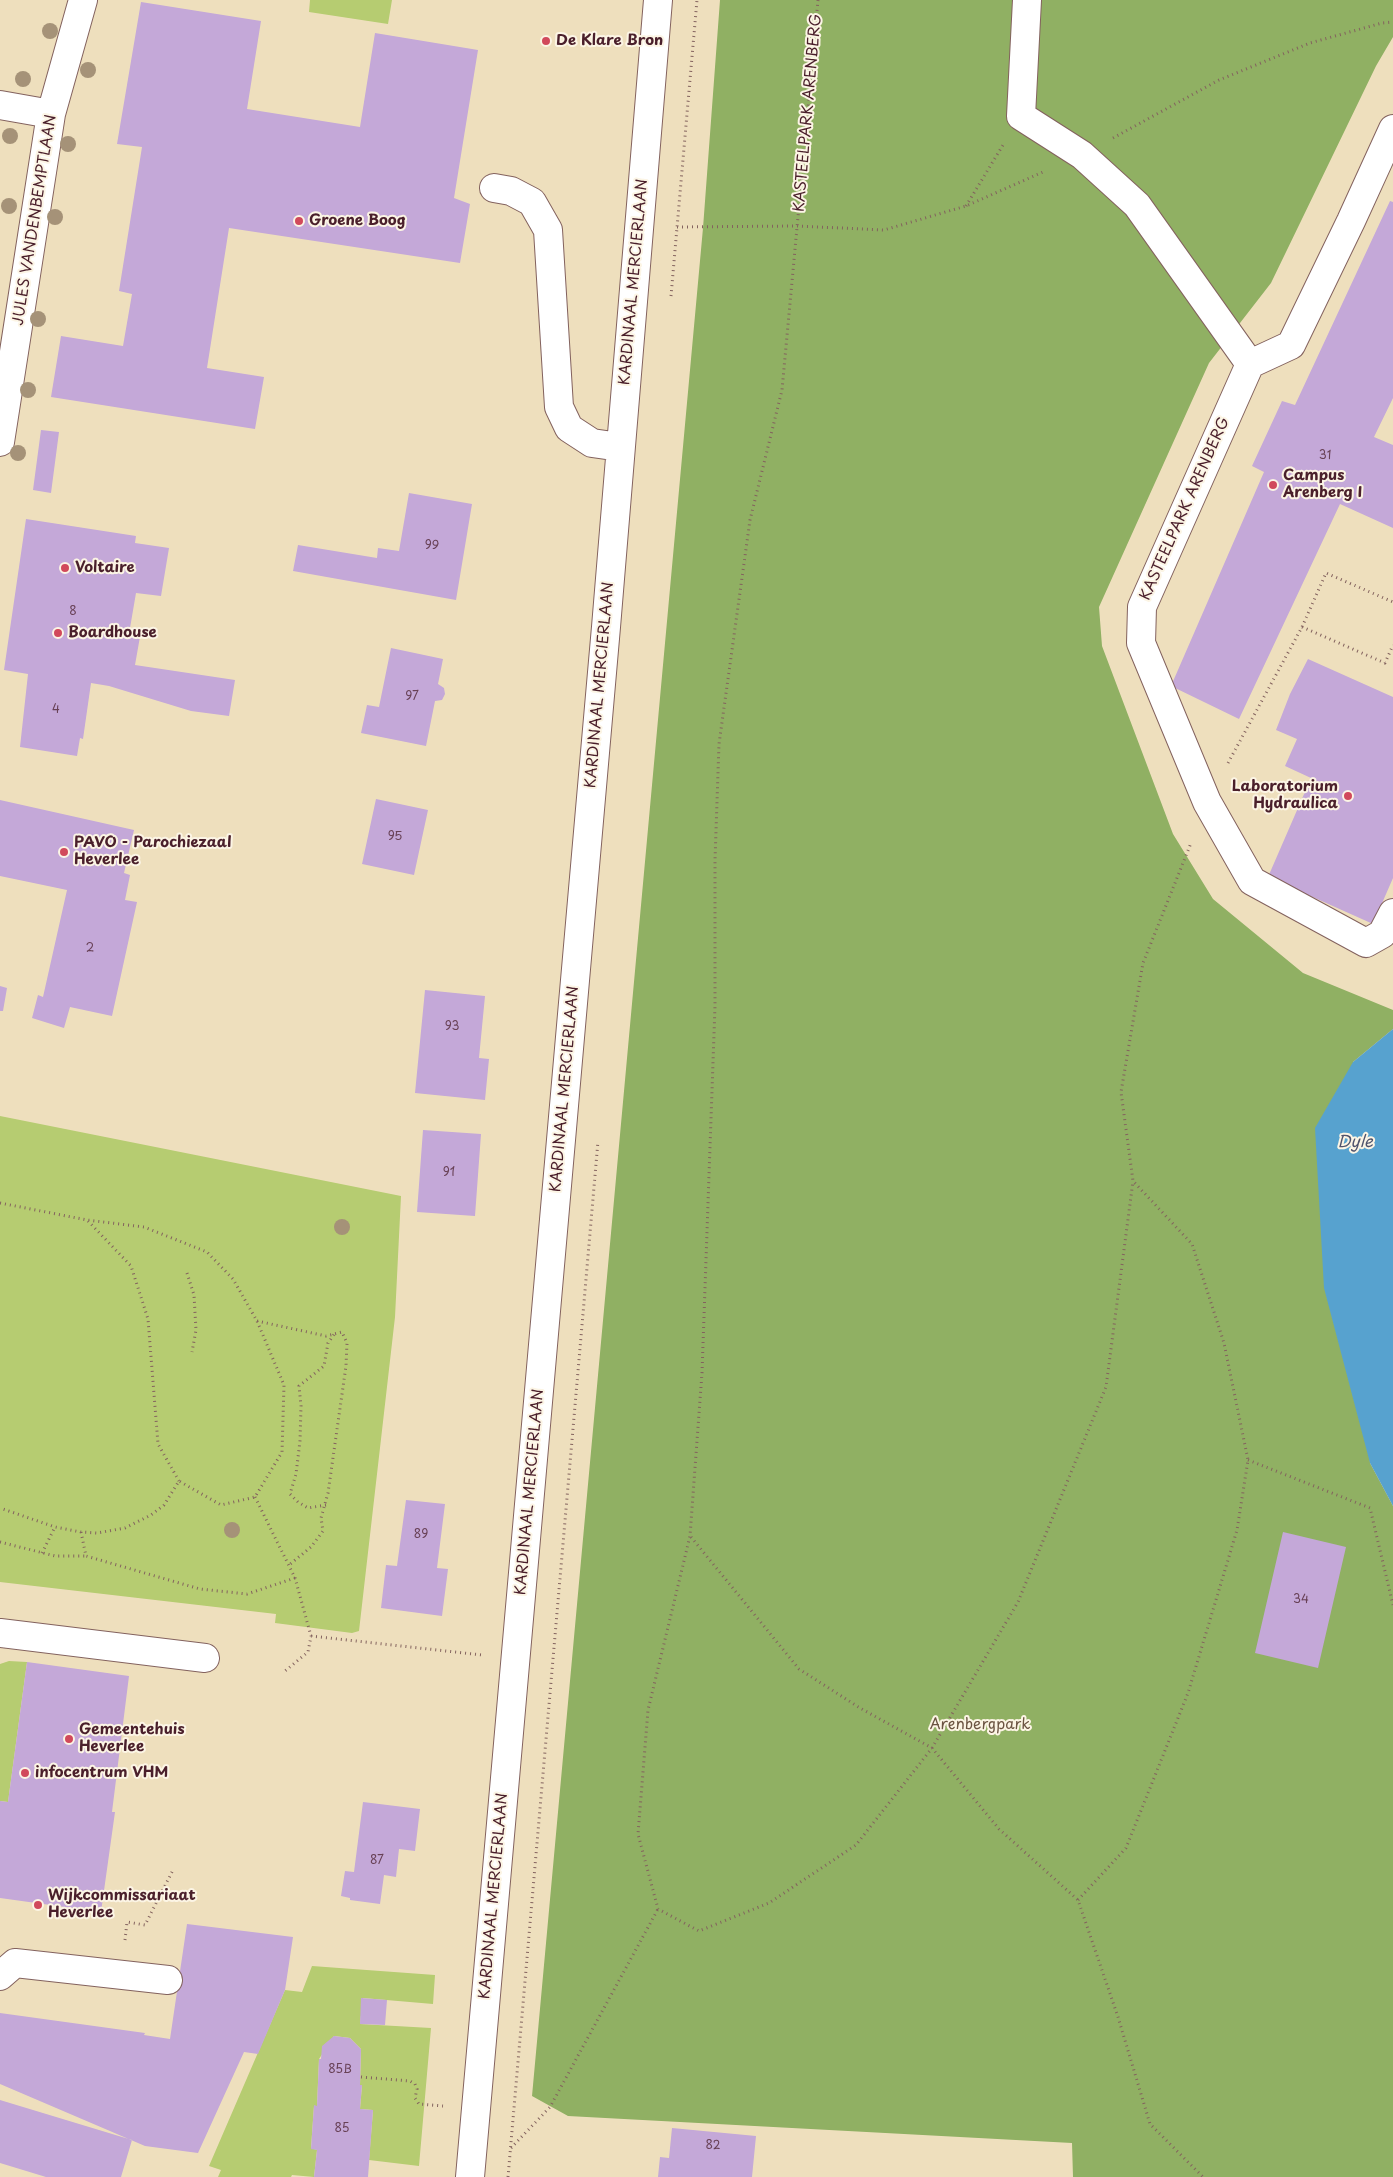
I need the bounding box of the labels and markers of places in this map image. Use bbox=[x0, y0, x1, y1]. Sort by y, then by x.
place label: De Klare Bron bbox=[556, 32, 663, 50]
marker: De Klare Bron bbox=[540, 35, 552, 47]
place label: Groene Boog bbox=[309, 212, 406, 230]
marker: Groene Boog bbox=[293, 215, 305, 227]
place label: Campus Arenberg I bbox=[1283, 467, 1362, 502]
marker: Campus Arenberg I bbox=[1267, 479, 1279, 491]
place label: Voltaire bbox=[75, 559, 135, 577]
marker: Voltaire bbox=[59, 562, 71, 574]
place label: Boardhouse bbox=[68, 624, 157, 642]
marker: Boardhouse bbox=[52, 627, 64, 639]
place label: Laboratorium Hydraulica bbox=[1232, 778, 1338, 813]
marker: Laboratorium Hydraulica bbox=[1342, 790, 1354, 802]
place label: PAVO - Parochiezaal Heverlee bbox=[74, 834, 232, 869]
marker: PAVO - Parochiezaal Heverlee bbox=[58, 846, 70, 858]
place label: Gemeentehuis Heverlee bbox=[79, 1721, 185, 1756]
marker: Gemeentehuis Heverlee bbox=[63, 1733, 75, 1745]
place label: infocentrum VHM bbox=[35, 1764, 168, 1782]
marker: infocentrum VHM bbox=[19, 1767, 31, 1779]
place label: Wijkcommissariaat Heverlee bbox=[48, 1887, 196, 1922]
marker: Wijkcommissariaat Heverlee bbox=[32, 1899, 44, 1911]

